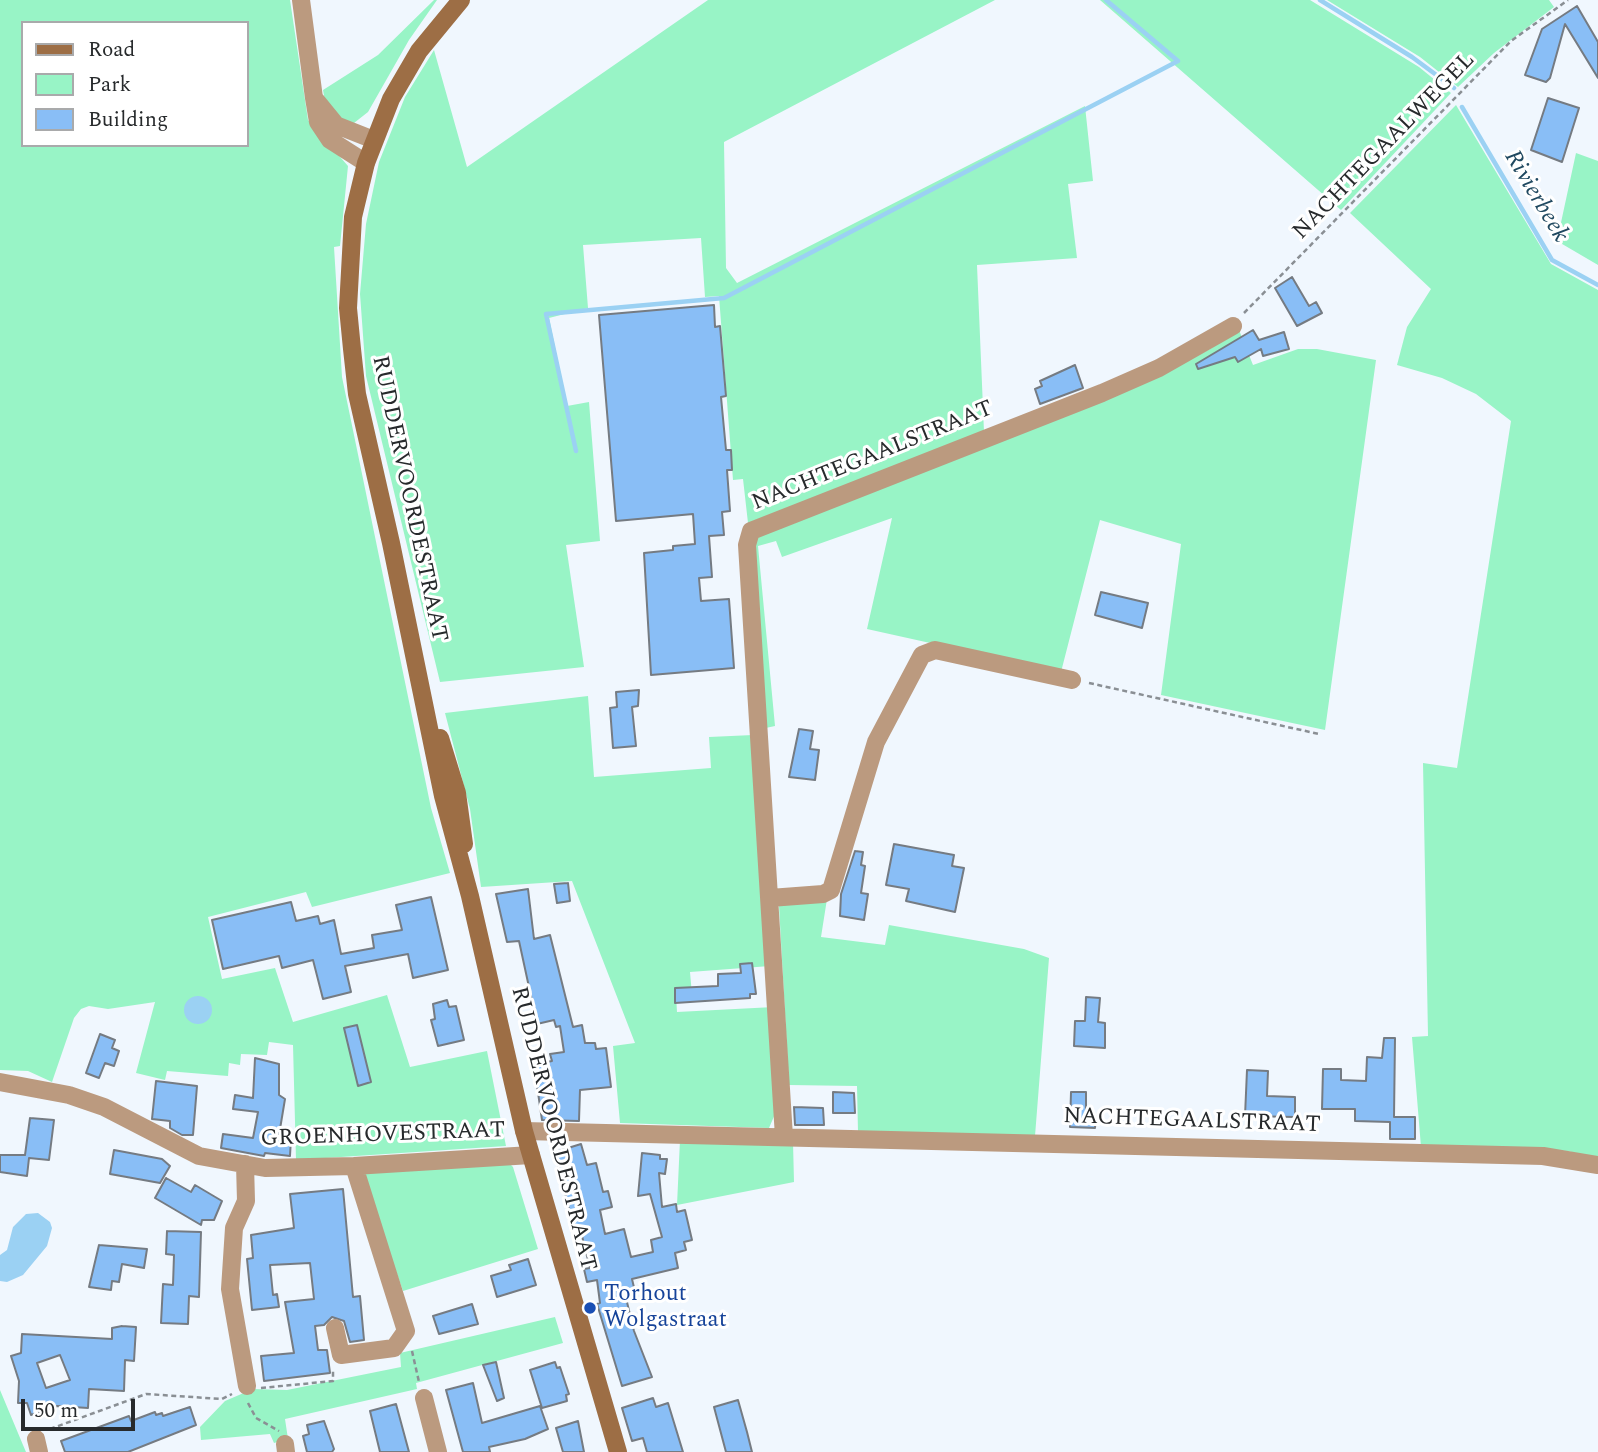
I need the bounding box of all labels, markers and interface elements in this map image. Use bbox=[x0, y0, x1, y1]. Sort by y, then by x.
legend bbox=[21, 21, 248, 147]
text: Road bbox=[88, 34, 135, 66]
street label: NACHTEGAALWEGEL bbox=[1288, 47, 1482, 247]
text: Park bbox=[88, 69, 131, 101]
text: Building bbox=[88, 104, 168, 136]
water label: Rivierbeek bbox=[1496, 146, 1574, 248]
street label: RUDDERVOORDESTRAAT bbox=[364, 353, 452, 645]
street label: NACHTEGAALSTRAAT bbox=[748, 396, 998, 518]
street label: RUDDERVOORDESTRAAT bbox=[503, 984, 601, 1274]
street label: NACHTEGAALSTRAAT bbox=[1063, 1104, 1321, 1140]
street label: GROENHOVESTRAAT bbox=[260, 1118, 506, 1154]
place label: Torhout Wolgastraat bbox=[604, 1281, 727, 1335]
marker: Torhout Wolgastraat bbox=[582, 1300, 598, 1316]
scale bar bbox=[24, 1386, 138, 1430]
text: 50 m bbox=[34, 1395, 78, 1427]

